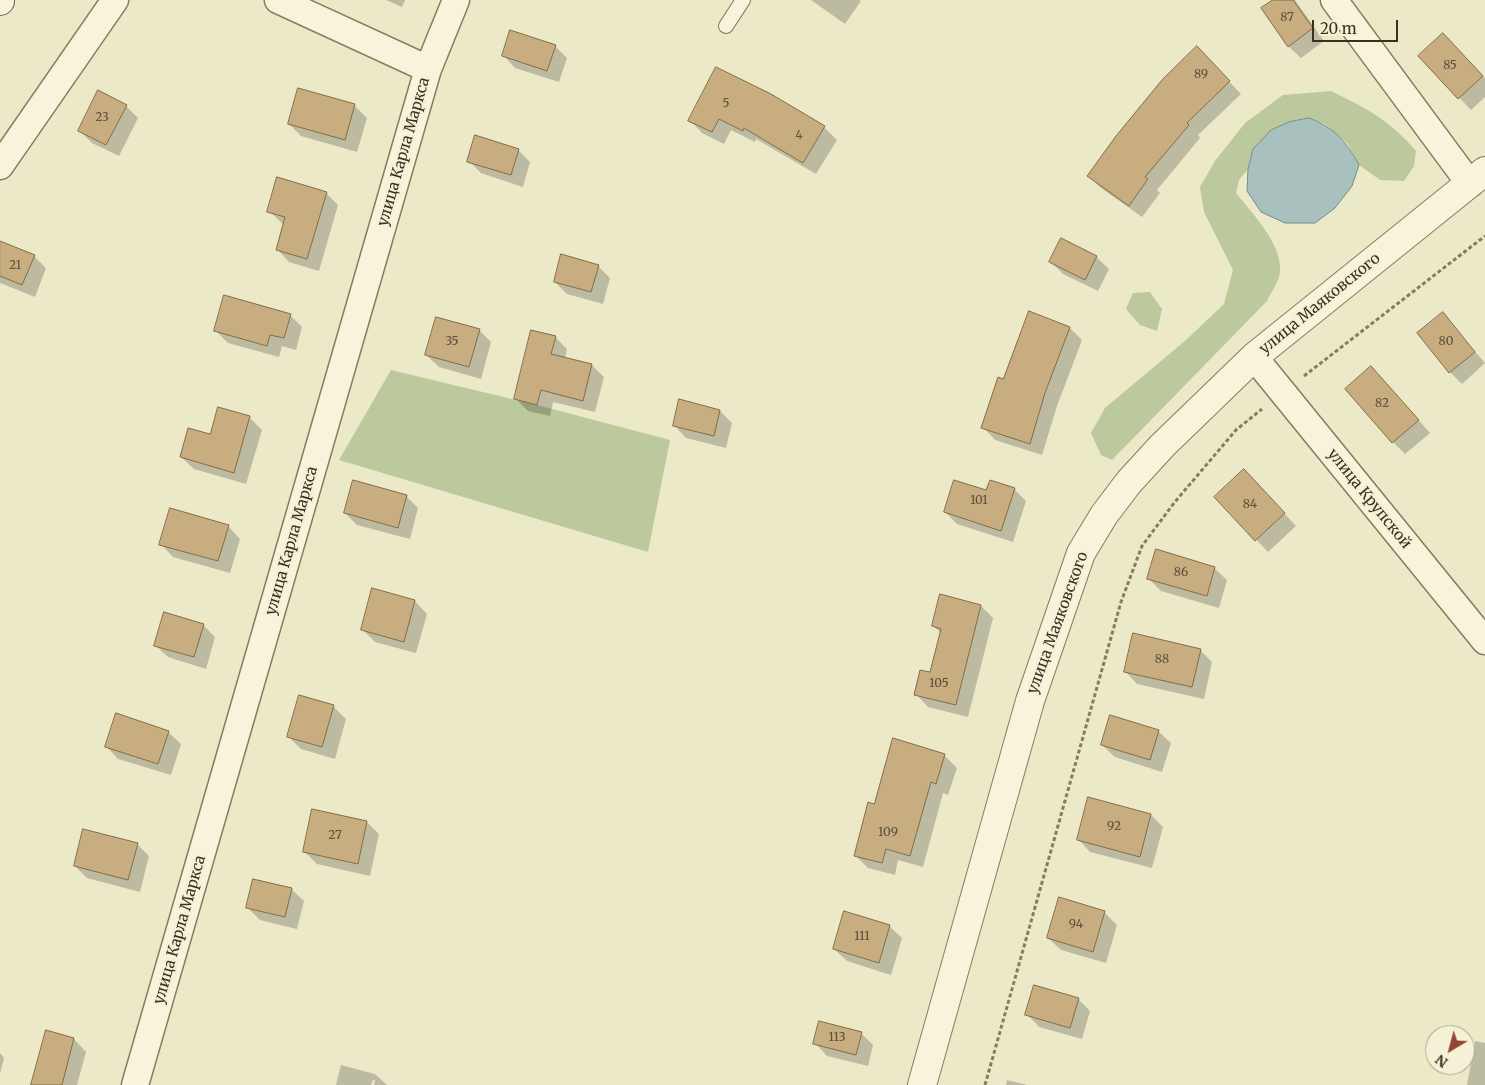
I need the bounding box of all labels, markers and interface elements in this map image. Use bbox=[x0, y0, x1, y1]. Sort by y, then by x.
scale bar bbox=[1315, 10, 1401, 42]
house number: 87 bbox=[1280, 11, 1294, 25]
text: 20 m bbox=[1320, 19, 1357, 38]
house number: 85 bbox=[1443, 59, 1457, 73]
house number: 89 bbox=[1194, 68, 1208, 82]
street label: улица Карла Маркса bbox=[374, 75, 434, 229]
house number: 5 bbox=[722, 97, 730, 111]
house number: 23 bbox=[95, 111, 109, 125]
house number: 4 bbox=[795, 129, 803, 143]
street label: улица Маяковского bbox=[1256, 250, 1384, 358]
house number: 21 bbox=[9, 259, 21, 273]
house number: 35 bbox=[445, 335, 459, 349]
house number: 80 bbox=[1439, 335, 1453, 349]
house number: 82 bbox=[1375, 397, 1389, 411]
street label: улица Крупской bbox=[1323, 446, 1415, 552]
street label: улица Карла Маркса bbox=[262, 464, 322, 618]
house number: 101 bbox=[970, 494, 988, 508]
house number: 84 bbox=[1243, 498, 1257, 512]
street label: улица Маяковского bbox=[1024, 549, 1092, 697]
house number: 86 bbox=[1174, 566, 1188, 580]
house number: 88 bbox=[1155, 653, 1169, 667]
house number: 105 bbox=[929, 677, 949, 691]
house number: 92 bbox=[1107, 820, 1121, 834]
house number: 109 bbox=[878, 826, 898, 840]
house number: 27 bbox=[328, 829, 342, 843]
street label: улица Карла Маркса bbox=[150, 853, 210, 1007]
house number: 94 bbox=[1069, 918, 1083, 932]
house number: 111 bbox=[854, 930, 870, 944]
north arrow bbox=[1425, 1025, 1475, 1075]
house number: 113 bbox=[828, 1031, 846, 1045]
text: N bbox=[1432, 1051, 1451, 1072]

